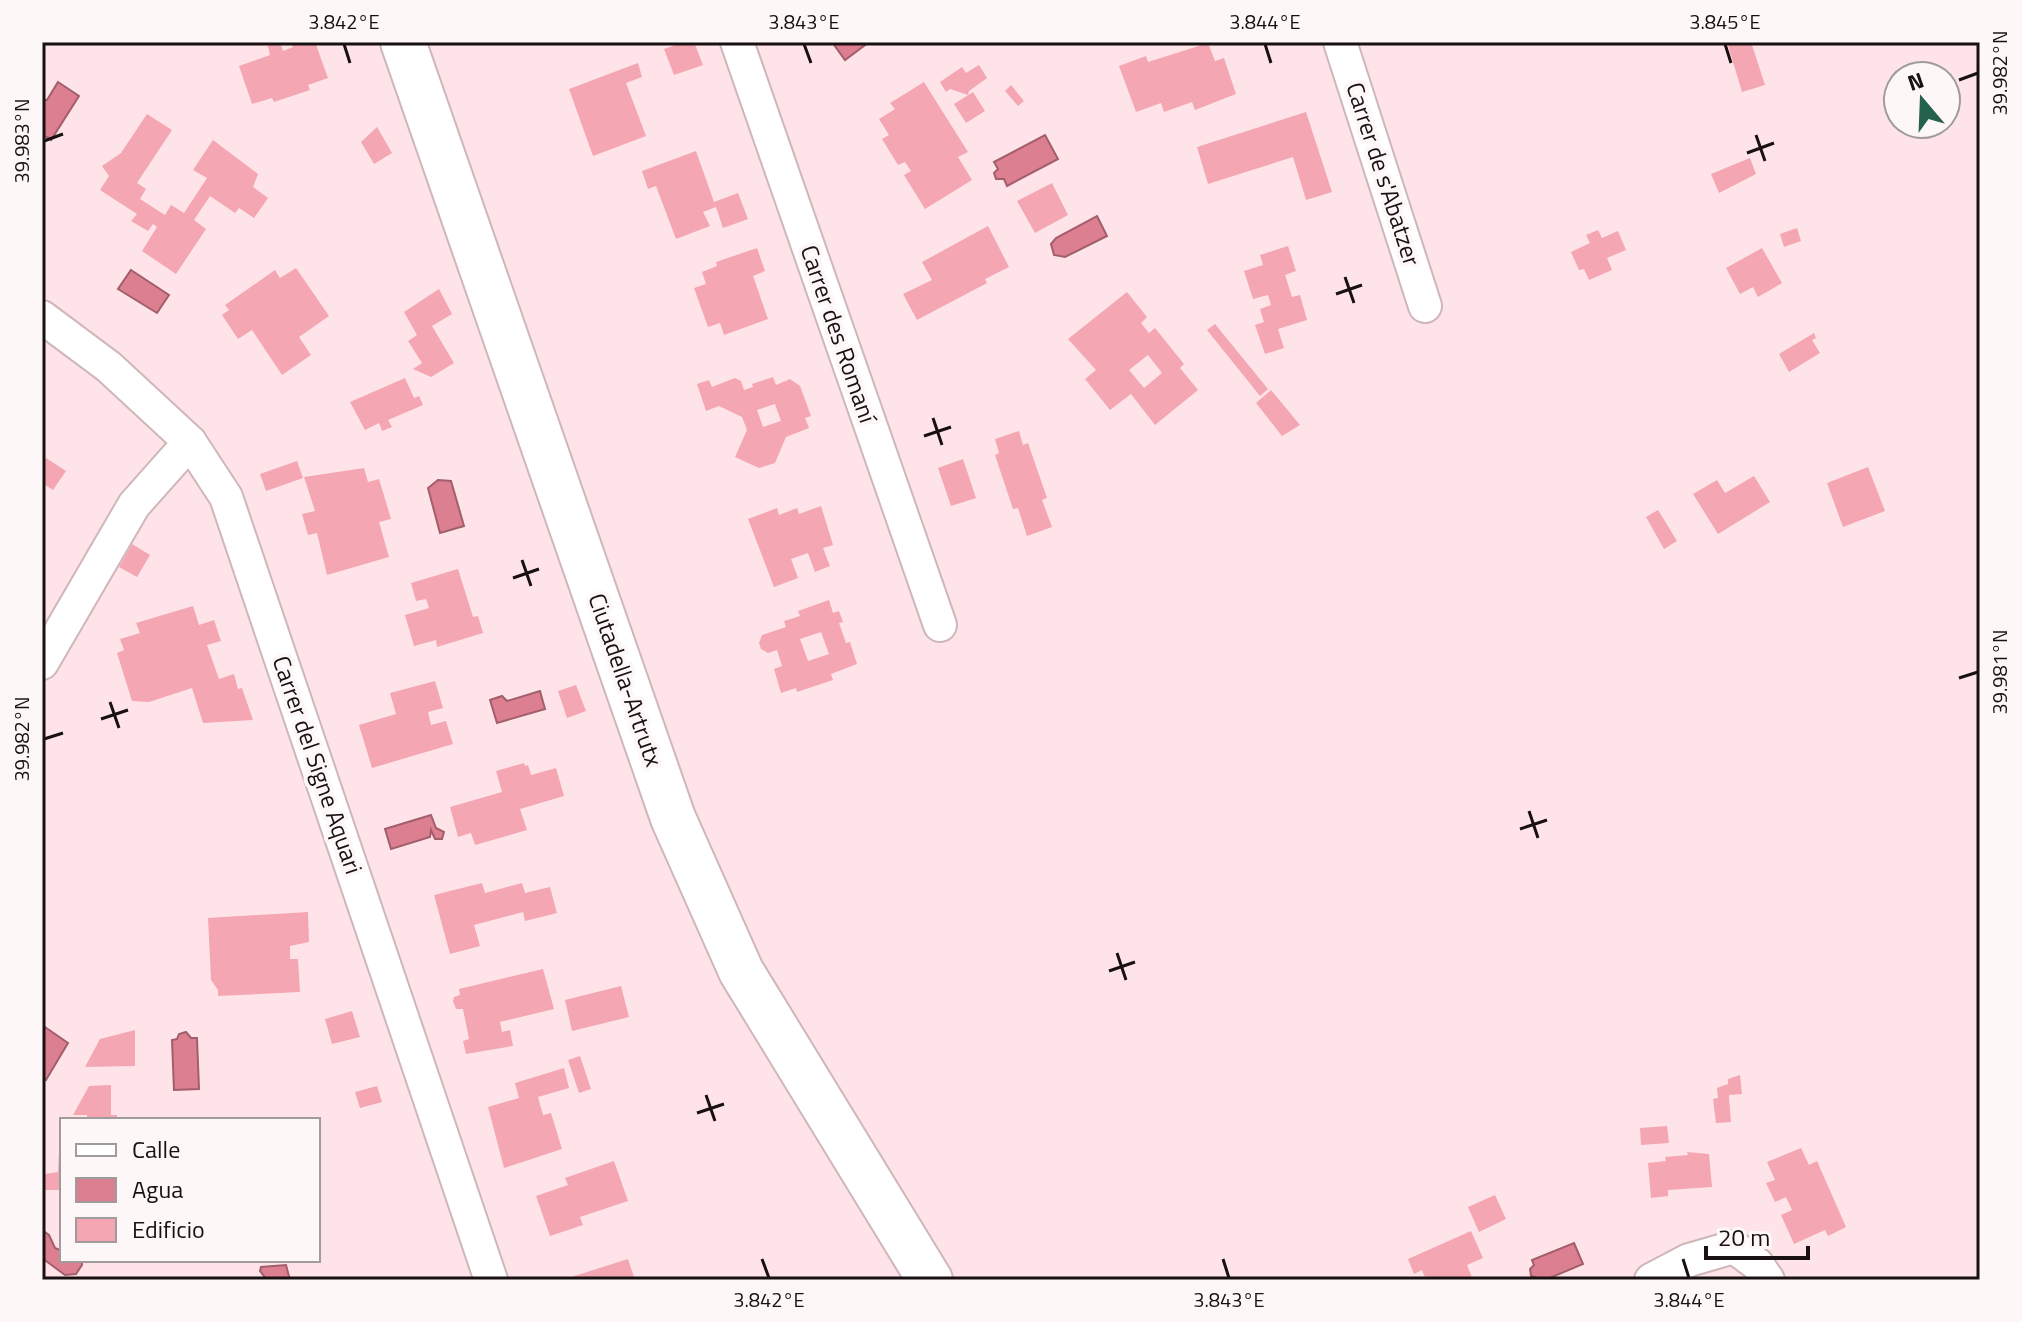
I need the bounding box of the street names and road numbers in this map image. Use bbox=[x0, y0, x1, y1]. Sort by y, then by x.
street label: Carrer de s'Abatzer bbox=[1337, 77, 1431, 270]
street label: Carrer des Romaní bbox=[792, 240, 887, 429]
street label: Ciutadella-Artrutx bbox=[579, 588, 672, 771]
street label: Carrer del Signe Aquari bbox=[264, 651, 372, 879]

